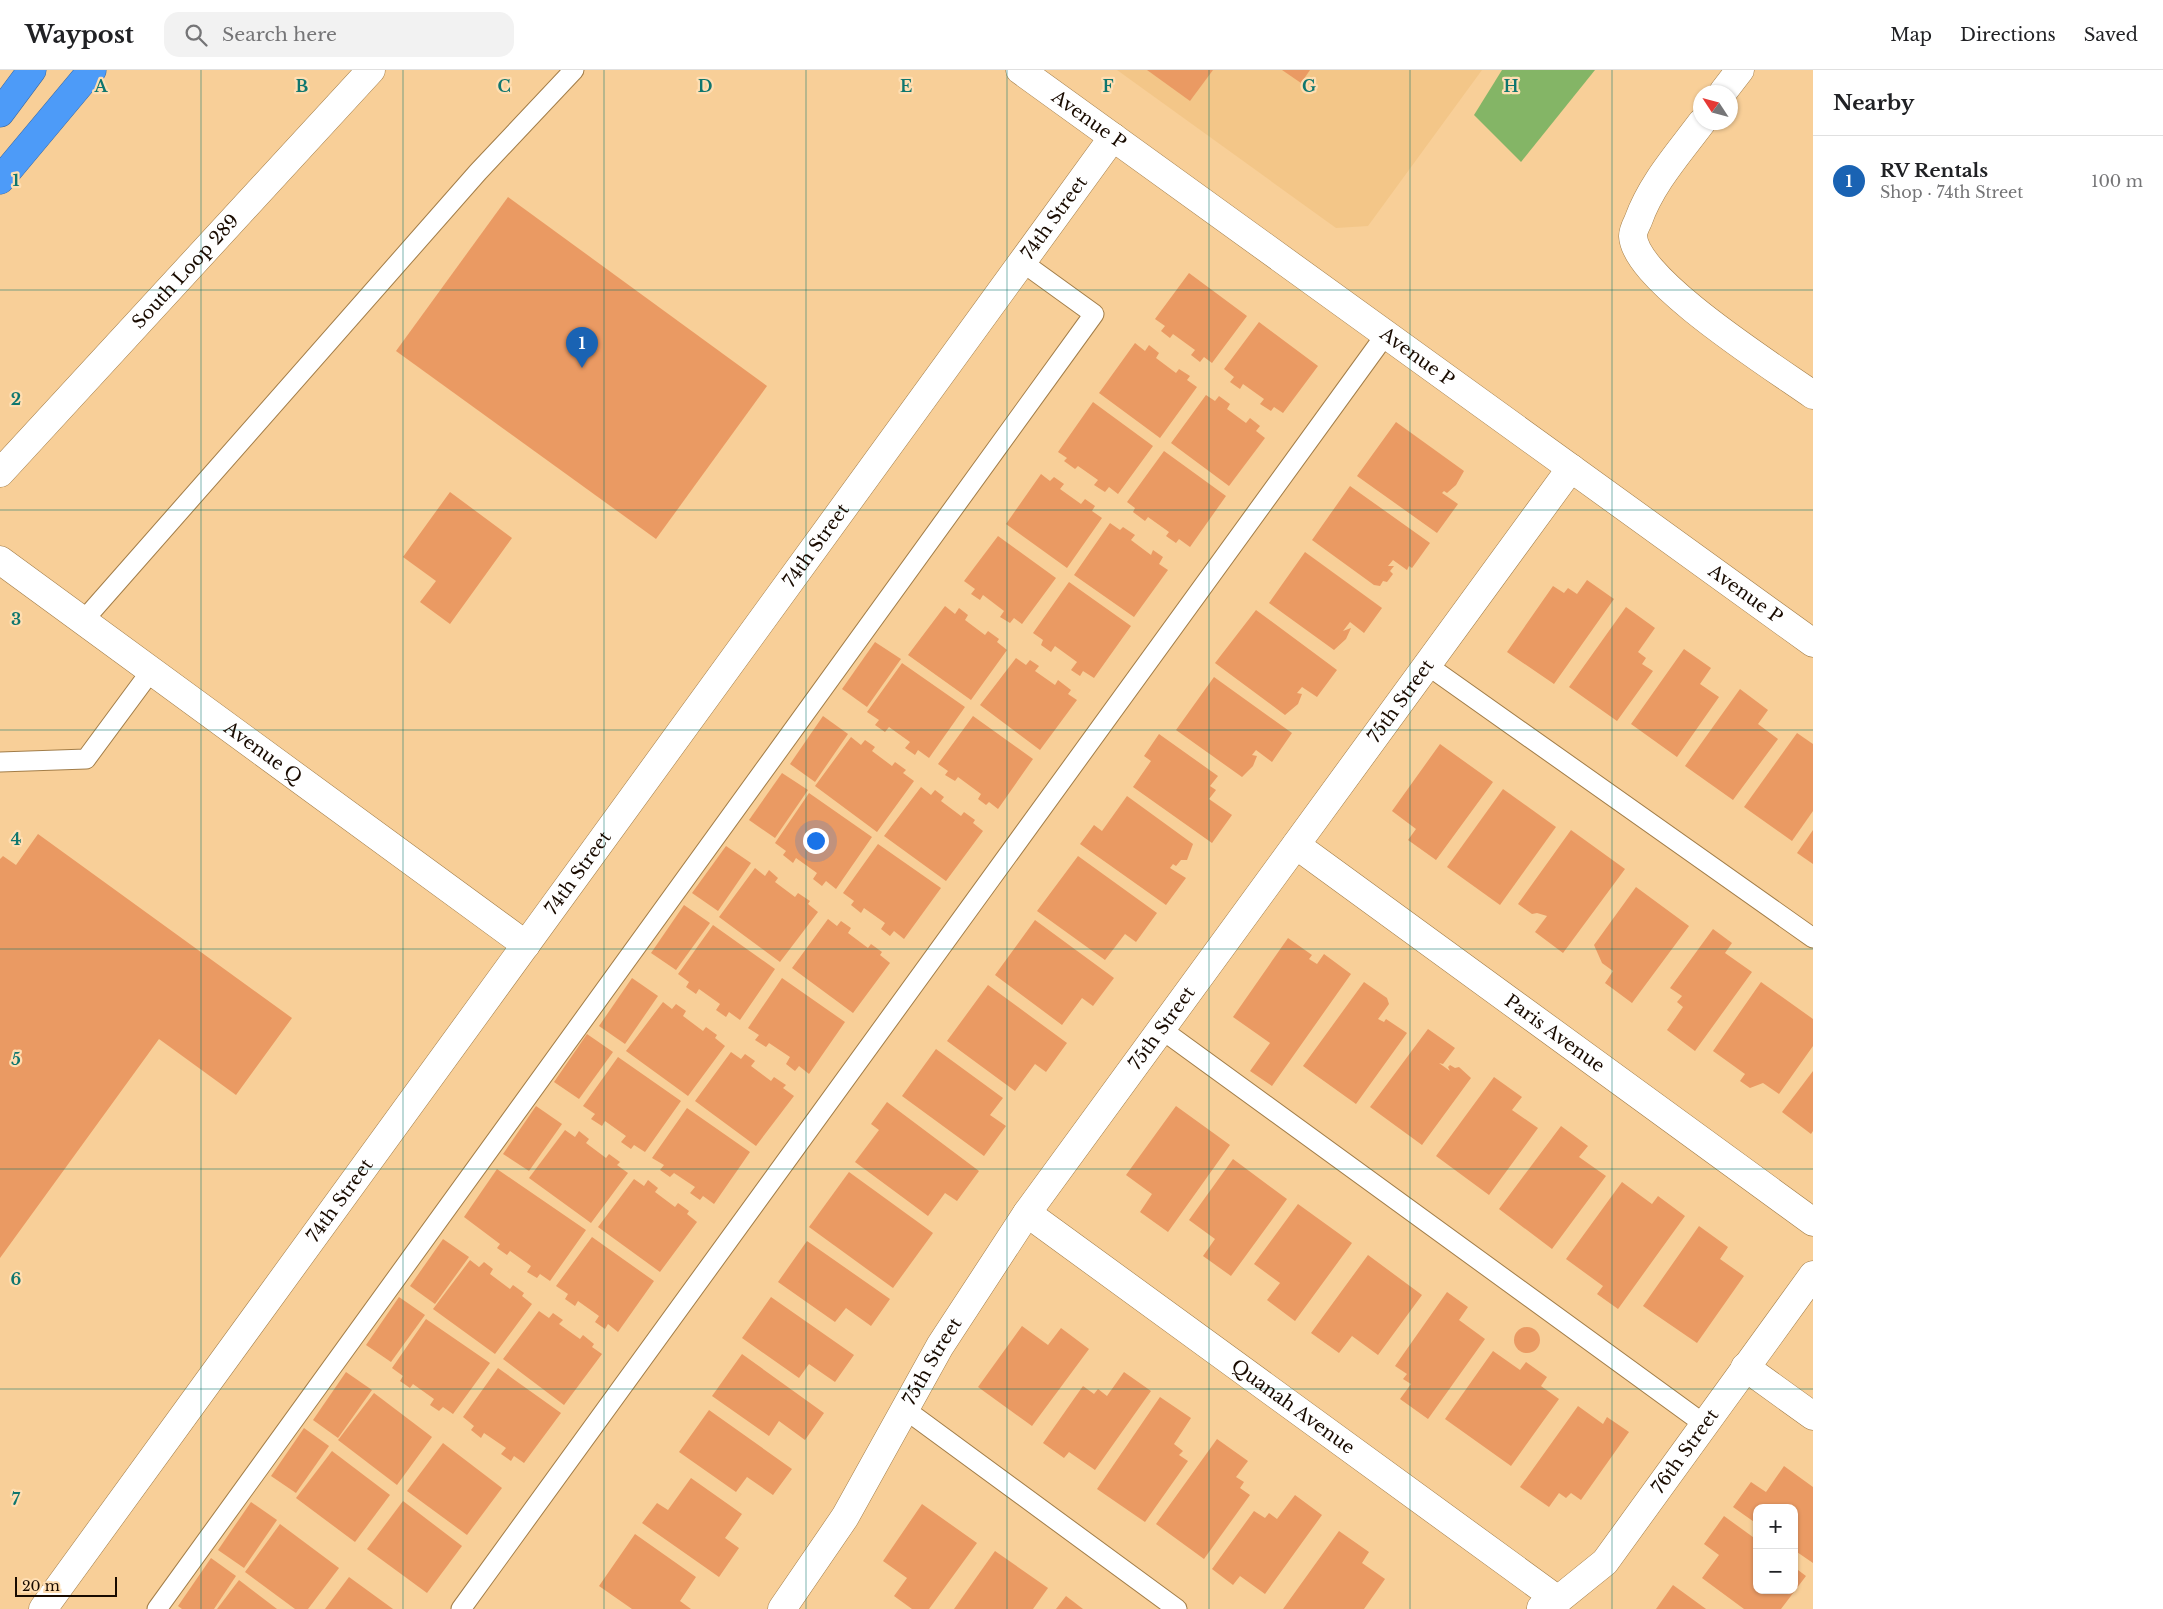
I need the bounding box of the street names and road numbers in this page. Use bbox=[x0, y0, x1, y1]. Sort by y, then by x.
street label: Avenue P bbox=[1047, 85, 1130, 154]
street label: 74th Street bbox=[1017, 172, 1092, 264]
street label: South Loop 289 bbox=[128, 210, 244, 333]
street label: Avenue P bbox=[1375, 322, 1459, 391]
street label: 74th Street bbox=[779, 499, 854, 591]
street label: Avenue P bbox=[1703, 559, 1787, 628]
street label: 75th Street bbox=[1363, 655, 1439, 747]
street label: Avenue Q bbox=[219, 716, 306, 788]
street label: 74th Street bbox=[540, 827, 616, 919]
street label: 75th Street bbox=[1124, 982, 1200, 1074]
street label: Paris Avenue bbox=[1500, 990, 1609, 1077]
street label: 74th Street bbox=[302, 1154, 378, 1247]
street label: 75th Street bbox=[898, 1313, 967, 1409]
street label: Quanah Avenue bbox=[1227, 1355, 1359, 1459]
street label: 76th Street bbox=[1647, 1404, 1723, 1498]

